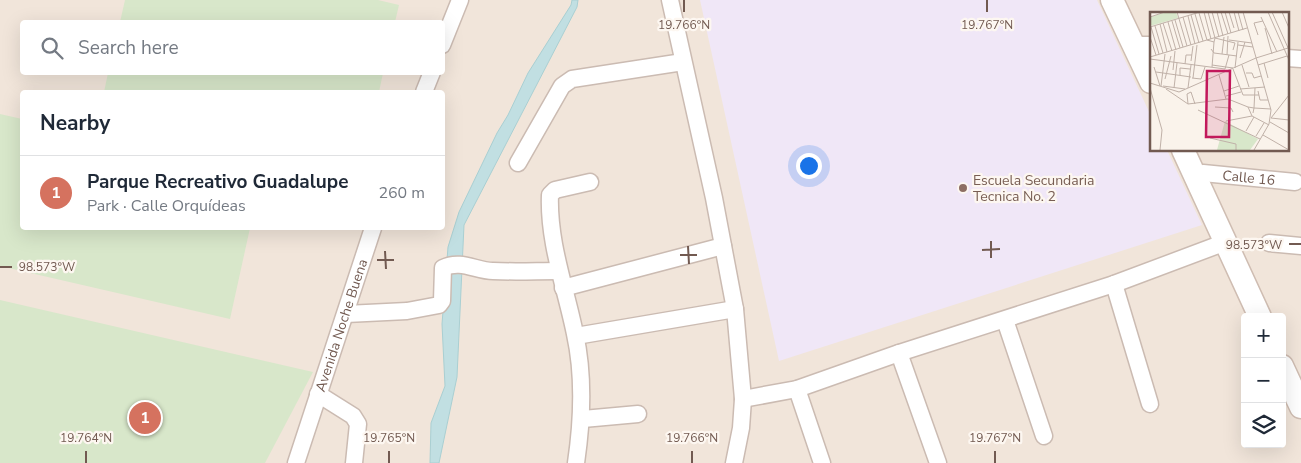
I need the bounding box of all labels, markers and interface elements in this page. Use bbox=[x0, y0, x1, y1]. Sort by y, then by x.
inset map bbox=[1150, 12, 1288, 151]
text: 19.766°N bbox=[658, 17, 710, 33]
text: 19.767°N bbox=[961, 17, 1013, 33]
search box bbox=[20, 20, 445, 75]
icon: search bbox=[38, 34, 66, 62]
text: Search here bbox=[78, 35, 179, 61]
text: Nearby bbox=[40, 109, 110, 137]
your location bbox=[796, 153, 822, 179]
street label: Calle 16 bbox=[1222, 166, 1276, 190]
text: Parque Recreativo Guadalupe bbox=[87, 169, 348, 195]
place label: Escuela Secundaria Tecnica No. 2 bbox=[973, 171, 1094, 206]
text: 1 bbox=[51, 182, 61, 204]
text: 260 m bbox=[378, 182, 425, 204]
marker: Escuela Secundaria Tecnica No. 2 bbox=[957, 182, 969, 194]
text: Park · Calle Orquídeas bbox=[87, 195, 246, 217]
text: 98.573°W bbox=[1226, 237, 1282, 253]
street label: Avenida Noche Buena bbox=[311, 257, 372, 394]
text: 98.573°W bbox=[19, 259, 75, 275]
map controls bbox=[1241, 313, 1286, 448]
button: + bbox=[1241, 313, 1286, 358]
button: − bbox=[1241, 358, 1286, 403]
pin: 1 bbox=[129, 399, 161, 437]
button: layers bbox=[1241, 403, 1286, 448]
text: 19.764°N bbox=[60, 430, 112, 446]
text: 19.765°N bbox=[363, 430, 415, 446]
text: 19.766°N bbox=[666, 430, 718, 446]
text: 19.767°N bbox=[969, 430, 1021, 446]

